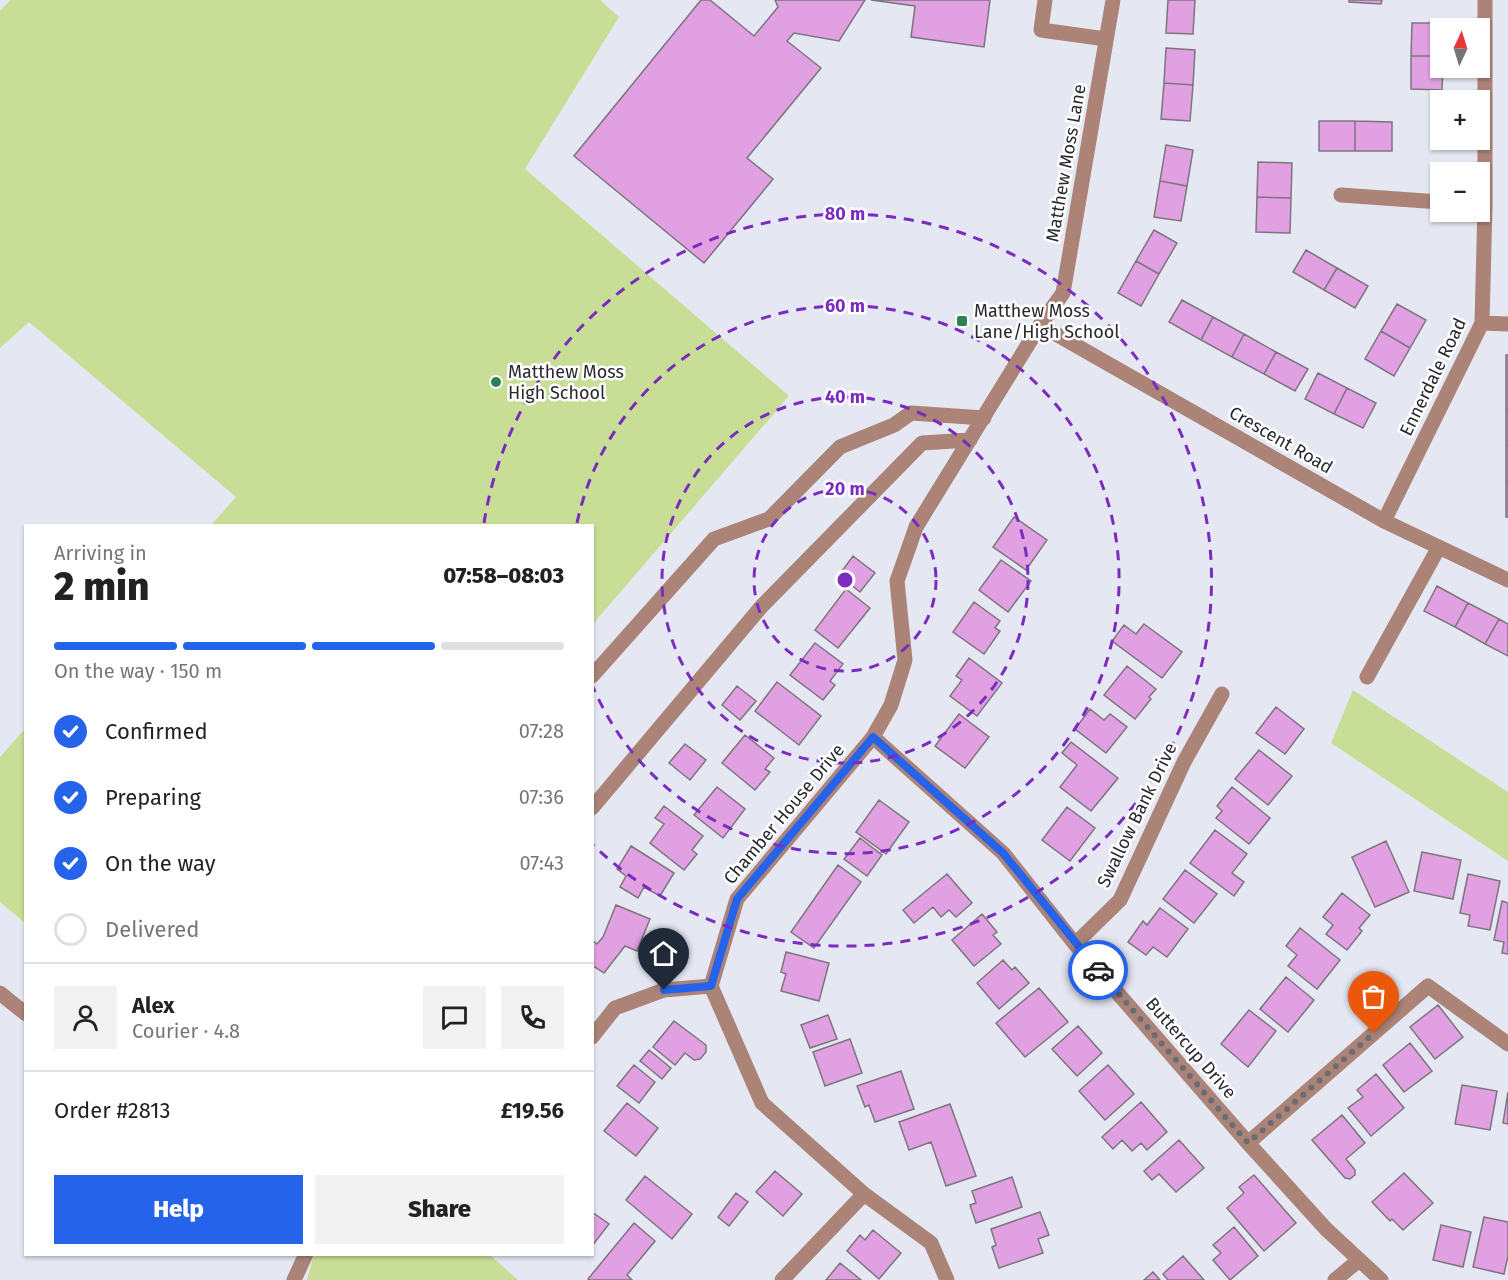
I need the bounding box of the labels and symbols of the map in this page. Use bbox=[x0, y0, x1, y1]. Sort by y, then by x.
north arrow bbox=[1430, 18, 1490, 78]
street label: Matthew Moss Lane bbox=[1041, 82, 1091, 244]
text: 80 m bbox=[825, 203, 865, 225]
text: 60 m bbox=[825, 295, 865, 317]
place label: Matthew Moss Lane/High School bbox=[974, 300, 1120, 343]
marker: Matthew Moss Lane/High School bbox=[955, 314, 969, 328]
street label: Ennerdale Road bbox=[1395, 314, 1471, 440]
place label: Matthew Moss High School bbox=[508, 361, 624, 404]
marker: Matthew Moss High School bbox=[489, 375, 503, 389]
text: 40 m bbox=[825, 386, 865, 408]
street label: Crescent Road bbox=[1225, 402, 1337, 478]
text: 20 m bbox=[825, 478, 865, 500]
centre of rings bbox=[835, 570, 855, 590]
street label: Chamber House Drive bbox=[719, 739, 849, 889]
street label: Swallow Bank Drive bbox=[1092, 739, 1182, 891]
pin bbox=[638, 928, 689, 990]
courier bbox=[1068, 940, 1128, 1000]
pin bbox=[1348, 971, 1399, 1033]
street label: Buttercup Drive bbox=[1141, 993, 1241, 1103]

